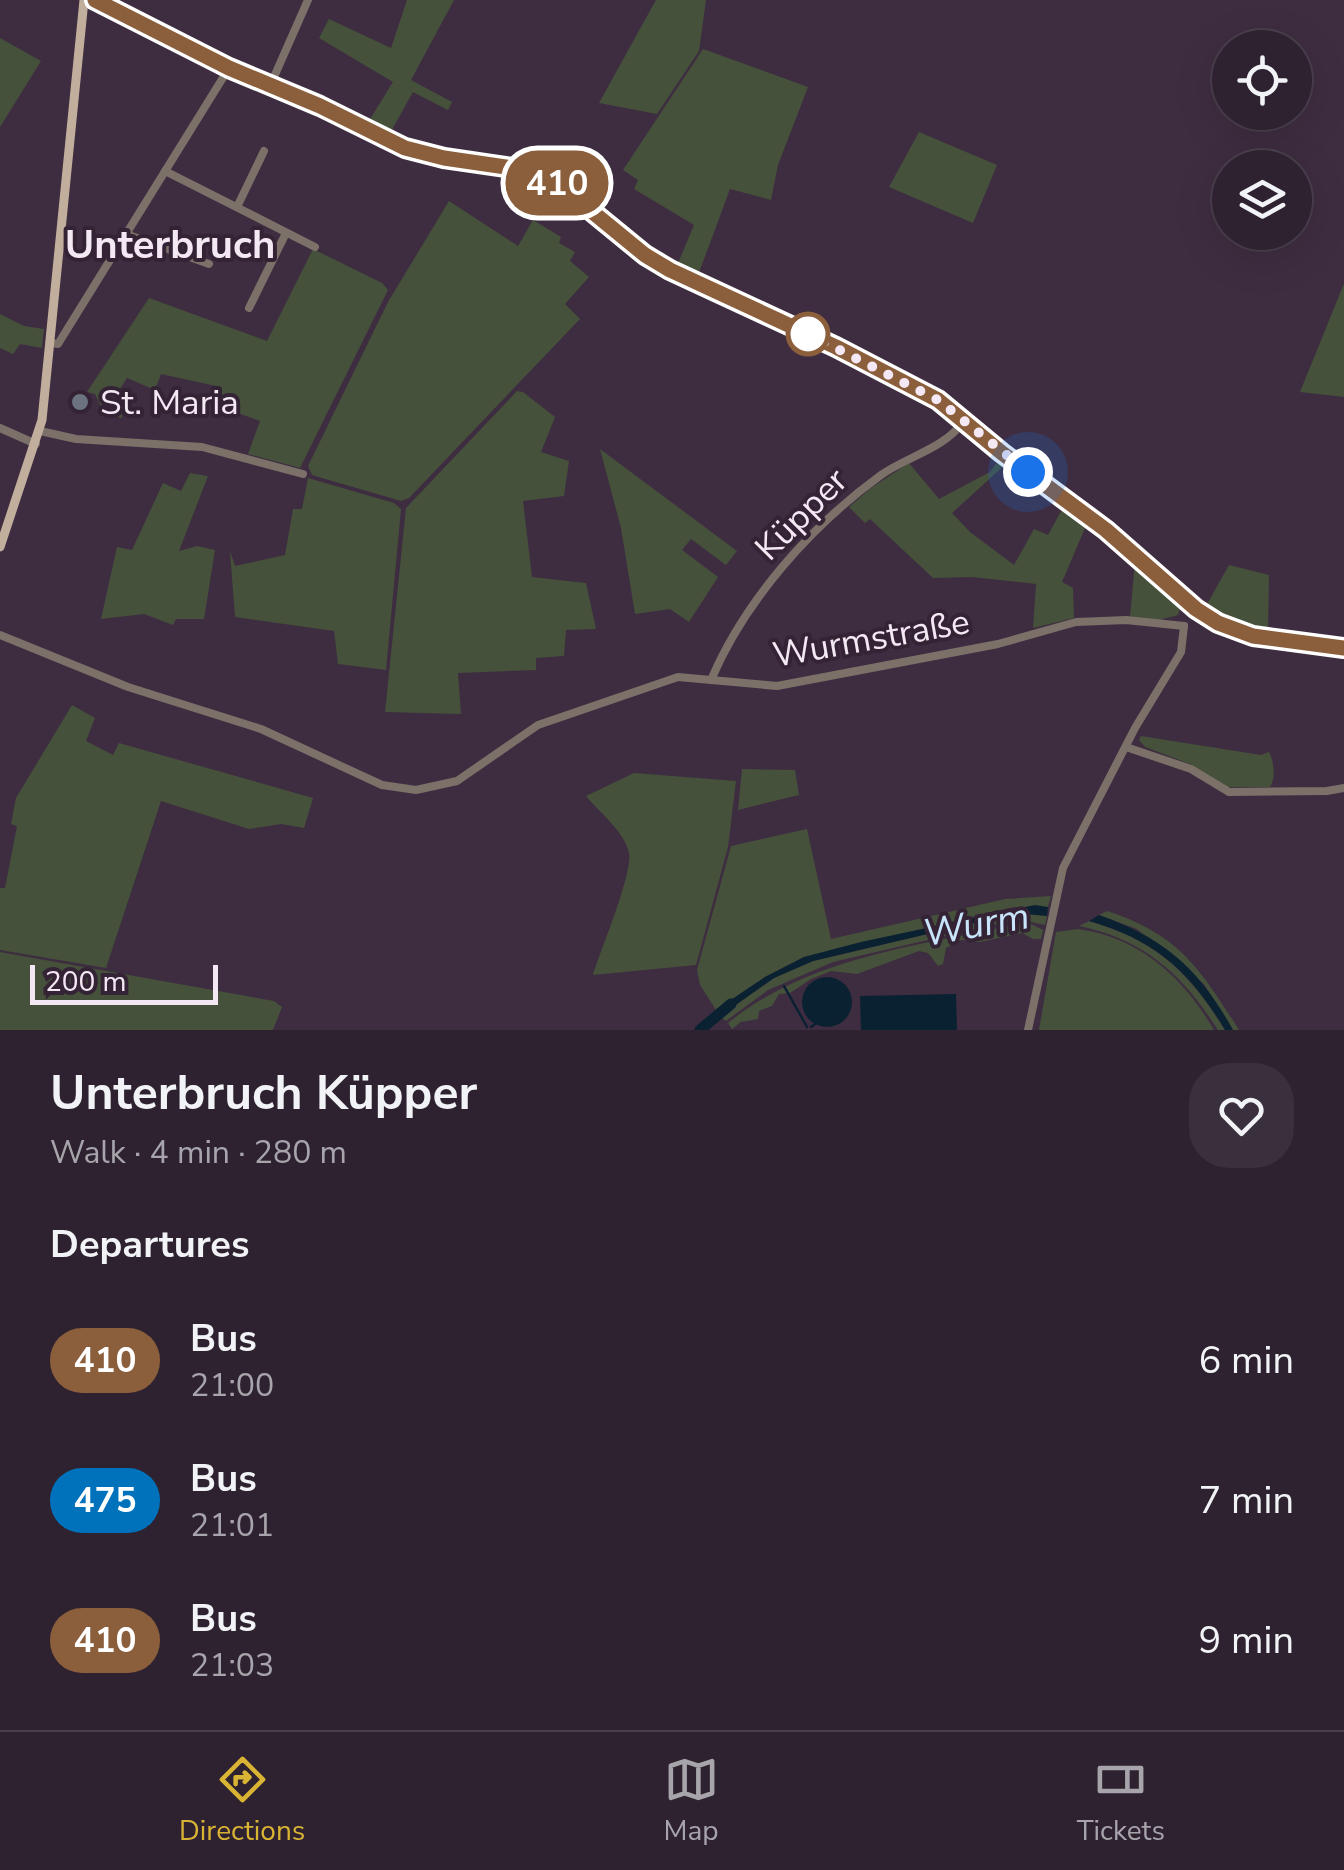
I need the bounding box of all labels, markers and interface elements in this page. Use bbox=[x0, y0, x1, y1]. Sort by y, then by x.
map controls bbox=[1212, 30, 1312, 250]
button: locate bbox=[1212, 30, 1312, 130]
line badge: 410 bbox=[500, 150, 614, 216]
button: layers bbox=[1212, 150, 1312, 250]
text: 410 bbox=[525, 160, 589, 207]
district label: Unterbruch bbox=[65, 218, 275, 272]
unlabelled marker bbox=[787, 313, 829, 355]
place label: St. Maria bbox=[100, 379, 239, 426]
marker: St. Maria bbox=[69, 391, 91, 413]
your location bbox=[1003, 447, 1053, 497]
street label: Küpper bbox=[745, 457, 858, 571]
street label: Wurmstraße bbox=[769, 598, 973, 679]
water label: Wurm bbox=[919, 890, 1033, 959]
scale bar bbox=[30, 960, 218, 1004]
text: 200 m bbox=[45, 963, 127, 1001]
text: Unterbruch Küpper bbox=[50, 1060, 477, 1126]
button: heart bbox=[1189, 1063, 1294, 1168]
text: Walk · 4 min · 280 m bbox=[50, 1131, 347, 1174]
text: Departures bbox=[50, 1219, 249, 1270]
text: Bus bbox=[190, 1313, 257, 1364]
text: 6 min bbox=[1199, 1335, 1294, 1386]
text: 410 bbox=[73, 1337, 137, 1384]
text: 21:00 bbox=[190, 1364, 274, 1407]
text: Bus bbox=[190, 1453, 257, 1504]
text: 7 min bbox=[1199, 1475, 1294, 1526]
text: 475 bbox=[73, 1477, 137, 1524]
text: 21:01 bbox=[190, 1504, 274, 1547]
text: Bus bbox=[190, 1593, 257, 1644]
text: 9 min bbox=[1199, 1615, 1294, 1666]
text: 410 bbox=[73, 1617, 137, 1664]
text: 21:03 bbox=[190, 1644, 274, 1687]
tab: Directions bbox=[179, 1752, 305, 1850]
tab: Map bbox=[663, 1752, 719, 1850]
tab: Tickets bbox=[1077, 1752, 1165, 1850]

